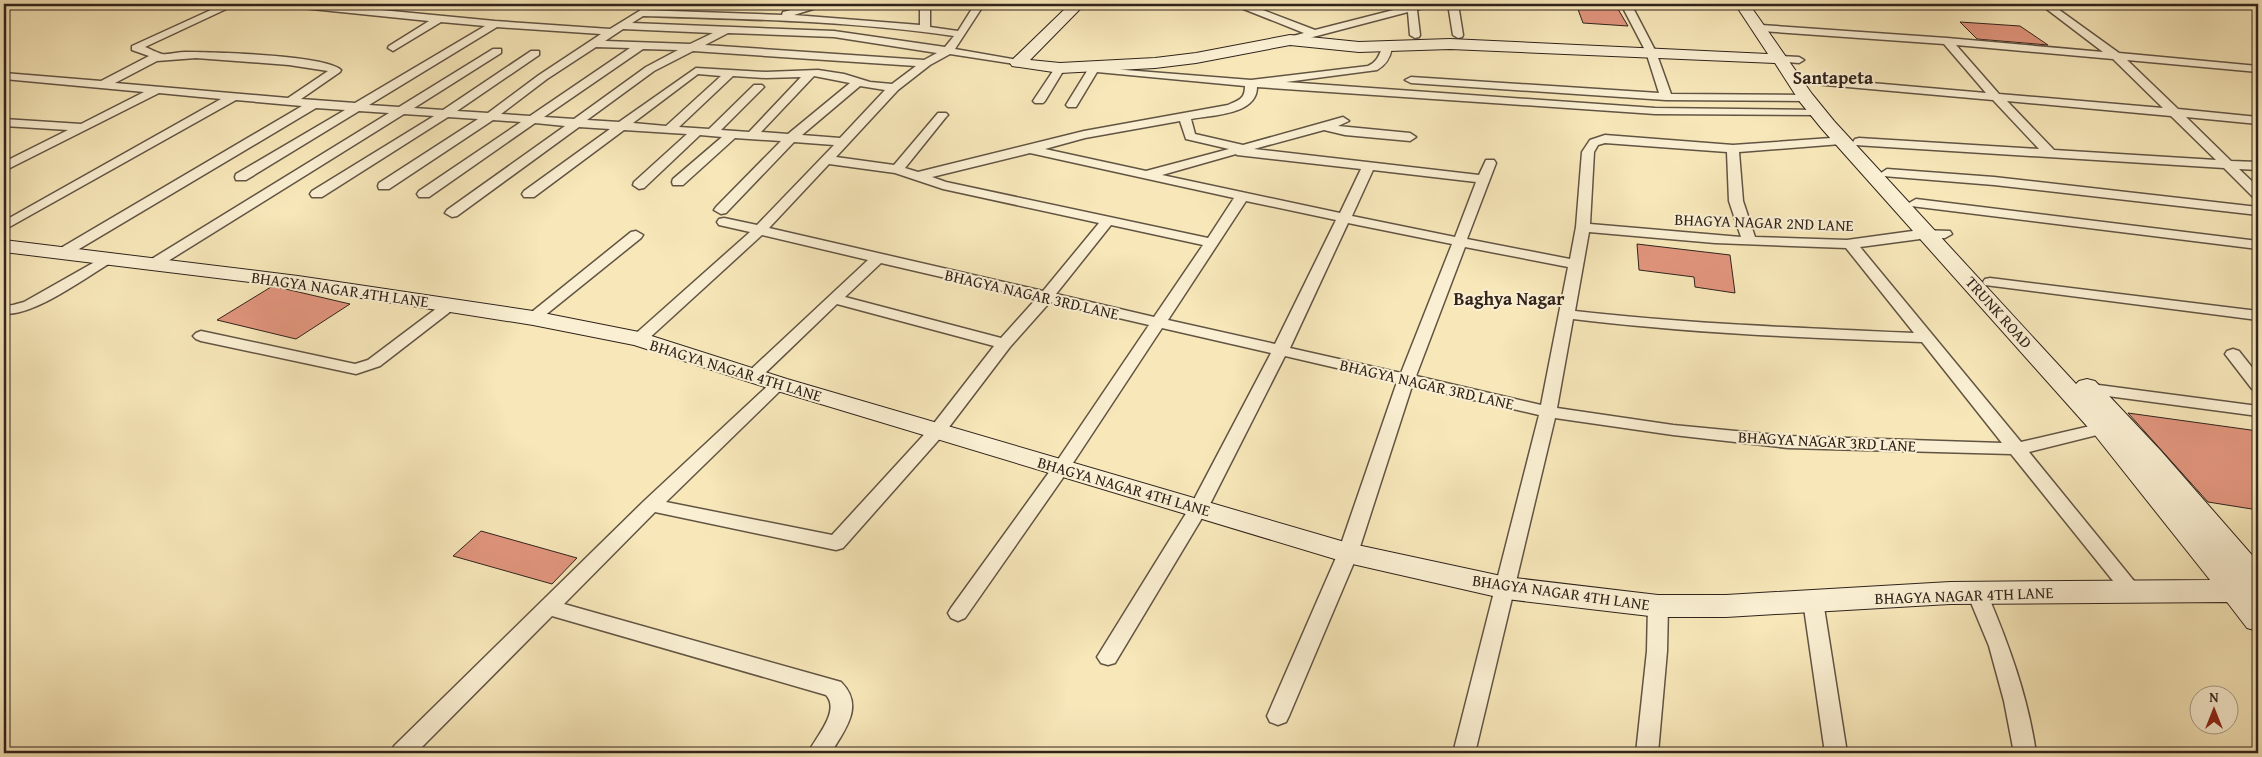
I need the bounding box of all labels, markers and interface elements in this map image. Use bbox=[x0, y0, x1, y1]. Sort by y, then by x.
district label: Santapeta bbox=[1793, 64, 1874, 91]
street label: BHAGYA NAGAR 2ND LANE bbox=[1674, 207, 1854, 237]
street label: BHAGYA NAGAR 3RD LANE bbox=[942, 262, 1122, 326]
street label: BHAGYA NAGAR 4TH LANE bbox=[250, 265, 430, 313]
street label: TRUNK ROAD bbox=[1960, 271, 2038, 354]
district label: Baghya Nagar bbox=[1454, 285, 1565, 312]
street label: BHAGYA NAGAR 4TH LANE bbox=[647, 332, 825, 408]
street label: BHAGYA NAGAR 3RD LANE bbox=[1337, 352, 1517, 416]
street label: BHAGYA NAGAR 3RD LANE bbox=[1737, 424, 1917, 458]
street label: BHAGYA NAGAR 4TH LANE bbox=[1035, 450, 1213, 522]
street label: BHAGYA NAGAR 4TH LANE bbox=[1471, 568, 1651, 616]
street label: BHAGYA NAGAR 4TH LANE bbox=[1874, 580, 2054, 610]
north arrow bbox=[2190, 684, 2240, 734]
text: N bbox=[2209, 687, 2219, 707]

